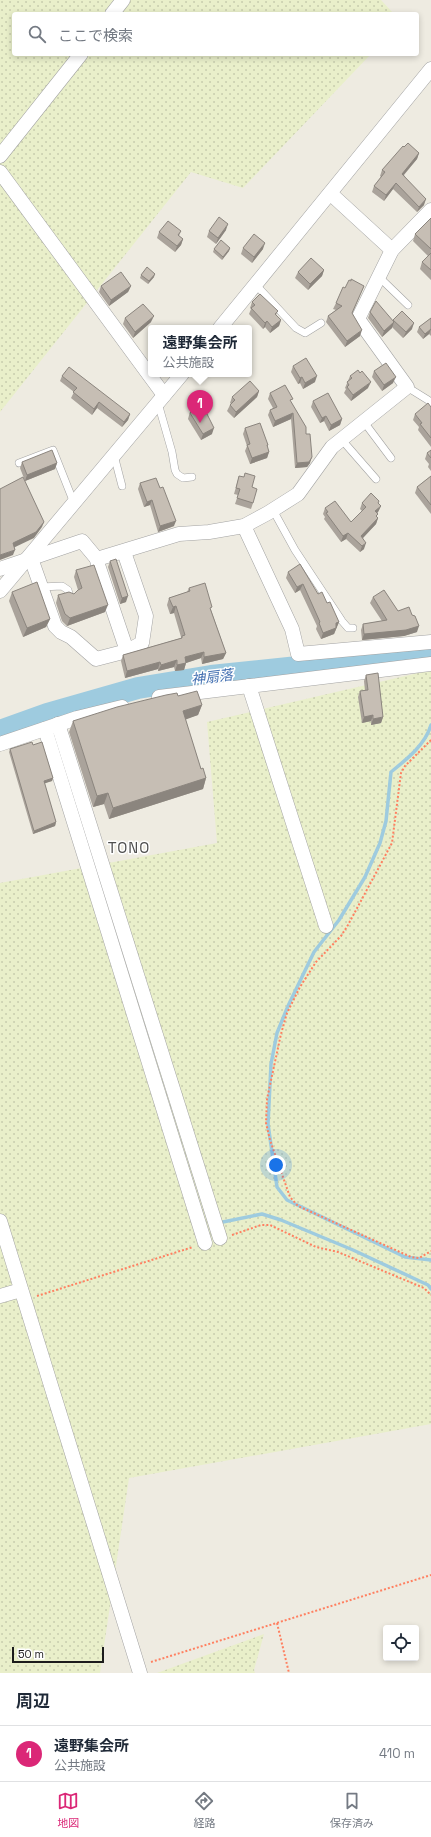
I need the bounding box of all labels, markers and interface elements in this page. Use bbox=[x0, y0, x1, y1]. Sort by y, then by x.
search box bbox=[12, 12, 419, 56]
icon: search bbox=[26, 23, 48, 45]
text: ここで検索 bbox=[58, 26, 133, 45]
popup bbox=[148, 325, 252, 377]
text: 遠野集会所 bbox=[162, 333, 238, 352]
text: 公共施設 bbox=[162, 354, 215, 371]
pin: 1 bbox=[187, 390, 213, 423]
water label: 神扇落 bbox=[190, 665, 236, 688]
district label: TONO bbox=[108, 838, 150, 857]
your location bbox=[266, 1155, 286, 1175]
map controls bbox=[383, 1625, 419, 1661]
button: locate bbox=[383, 1625, 419, 1661]
scale bar bbox=[12, 1645, 104, 1664]
text: 50 m bbox=[18, 1647, 44, 1661]
text: 周辺 bbox=[16, 1690, 50, 1712]
text: 遠野集会所 bbox=[54, 1736, 129, 1755]
text: 1 bbox=[26, 1745, 32, 1762]
text: 410 m bbox=[379, 1745, 415, 1762]
text: 公共施設 bbox=[54, 1757, 106, 1774]
tab: 地図 bbox=[57, 1790, 79, 1830]
tab: 経路 bbox=[193, 1790, 215, 1830]
tab: 保存済み bbox=[330, 1790, 374, 1830]

